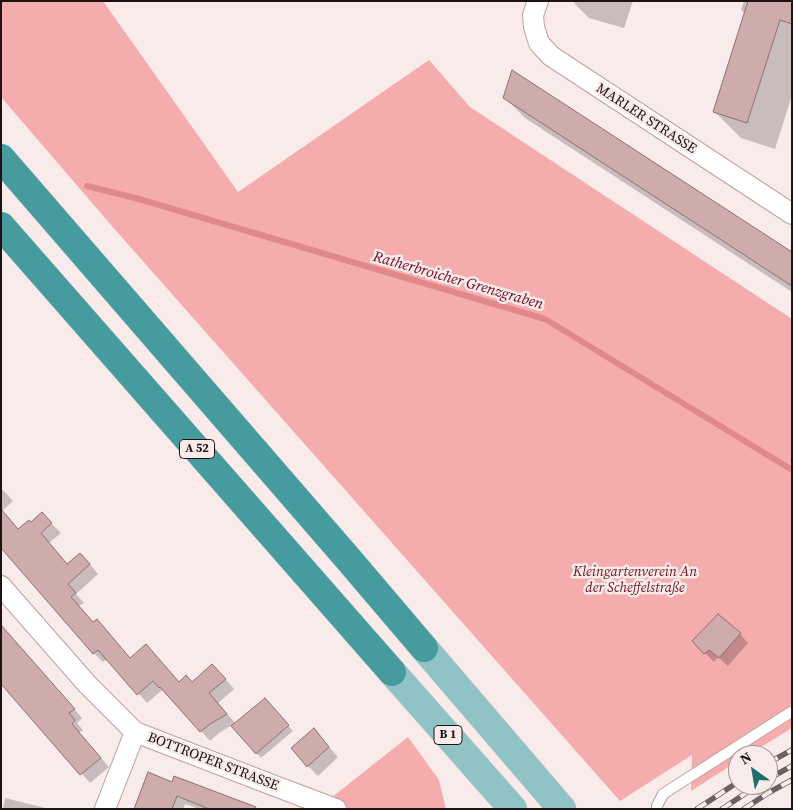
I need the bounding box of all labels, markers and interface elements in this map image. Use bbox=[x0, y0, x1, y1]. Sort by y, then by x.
street label: MARLER STRASSE bbox=[593, 80, 699, 158]
water label: Ratherbroicher Grenzgraben bbox=[371, 248, 545, 314]
road number: A 52 bbox=[180, 439, 214, 458]
park label: Kleingartenverein An der Scheffelstraße bbox=[573, 564, 697, 596]
road number: B 1 bbox=[434, 726, 462, 744]
street label: BOTTROPER STRASSE bbox=[145, 729, 281, 795]
north arrow bbox=[728, 745, 778, 795]
text: N bbox=[736, 747, 755, 769]

